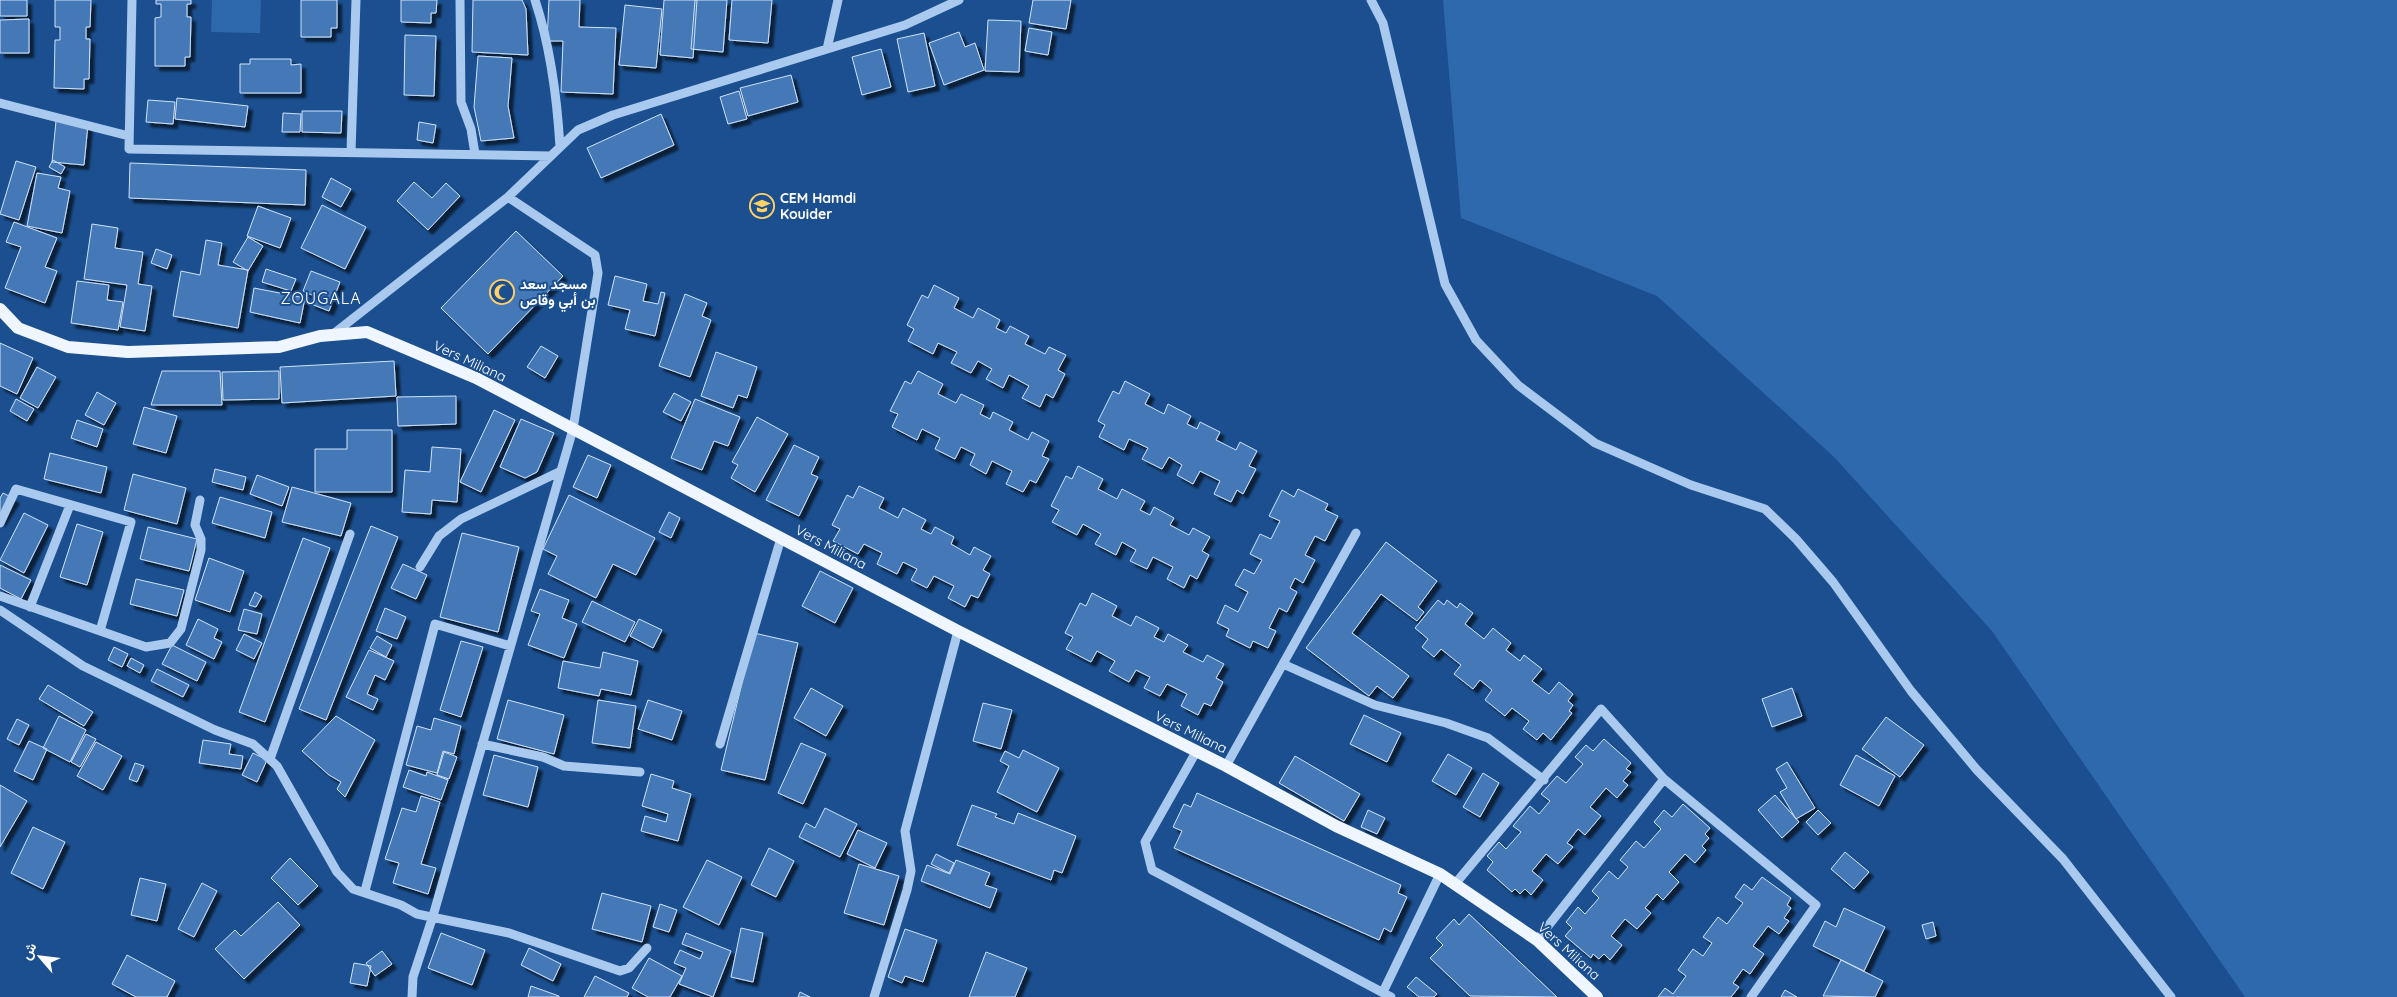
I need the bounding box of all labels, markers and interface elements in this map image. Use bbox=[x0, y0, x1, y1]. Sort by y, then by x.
place label: CEM Hamdi Kouider bbox=[780, 189, 856, 223]
school or university icon: CEM Hamdi Kouider bbox=[749, 193, 775, 219]
place label: مسجد سعد بن أبي وقاص bbox=[520, 275, 595, 312]
mosque icon: مسجد سعد بن أبي وقاص bbox=[489, 279, 515, 305]
district label: ZOUGALA bbox=[280, 288, 362, 308]
street label: Vers Miliana bbox=[431, 336, 509, 386]
street label: Vers Miliana bbox=[792, 521, 870, 573]
street label: Vers Miliana bbox=[1152, 707, 1230, 757]
street label: Vers Miliana bbox=[1534, 918, 1604, 984]
north arrow bbox=[15, 932, 65, 982]
text: ش bbox=[17, 939, 40, 963]

